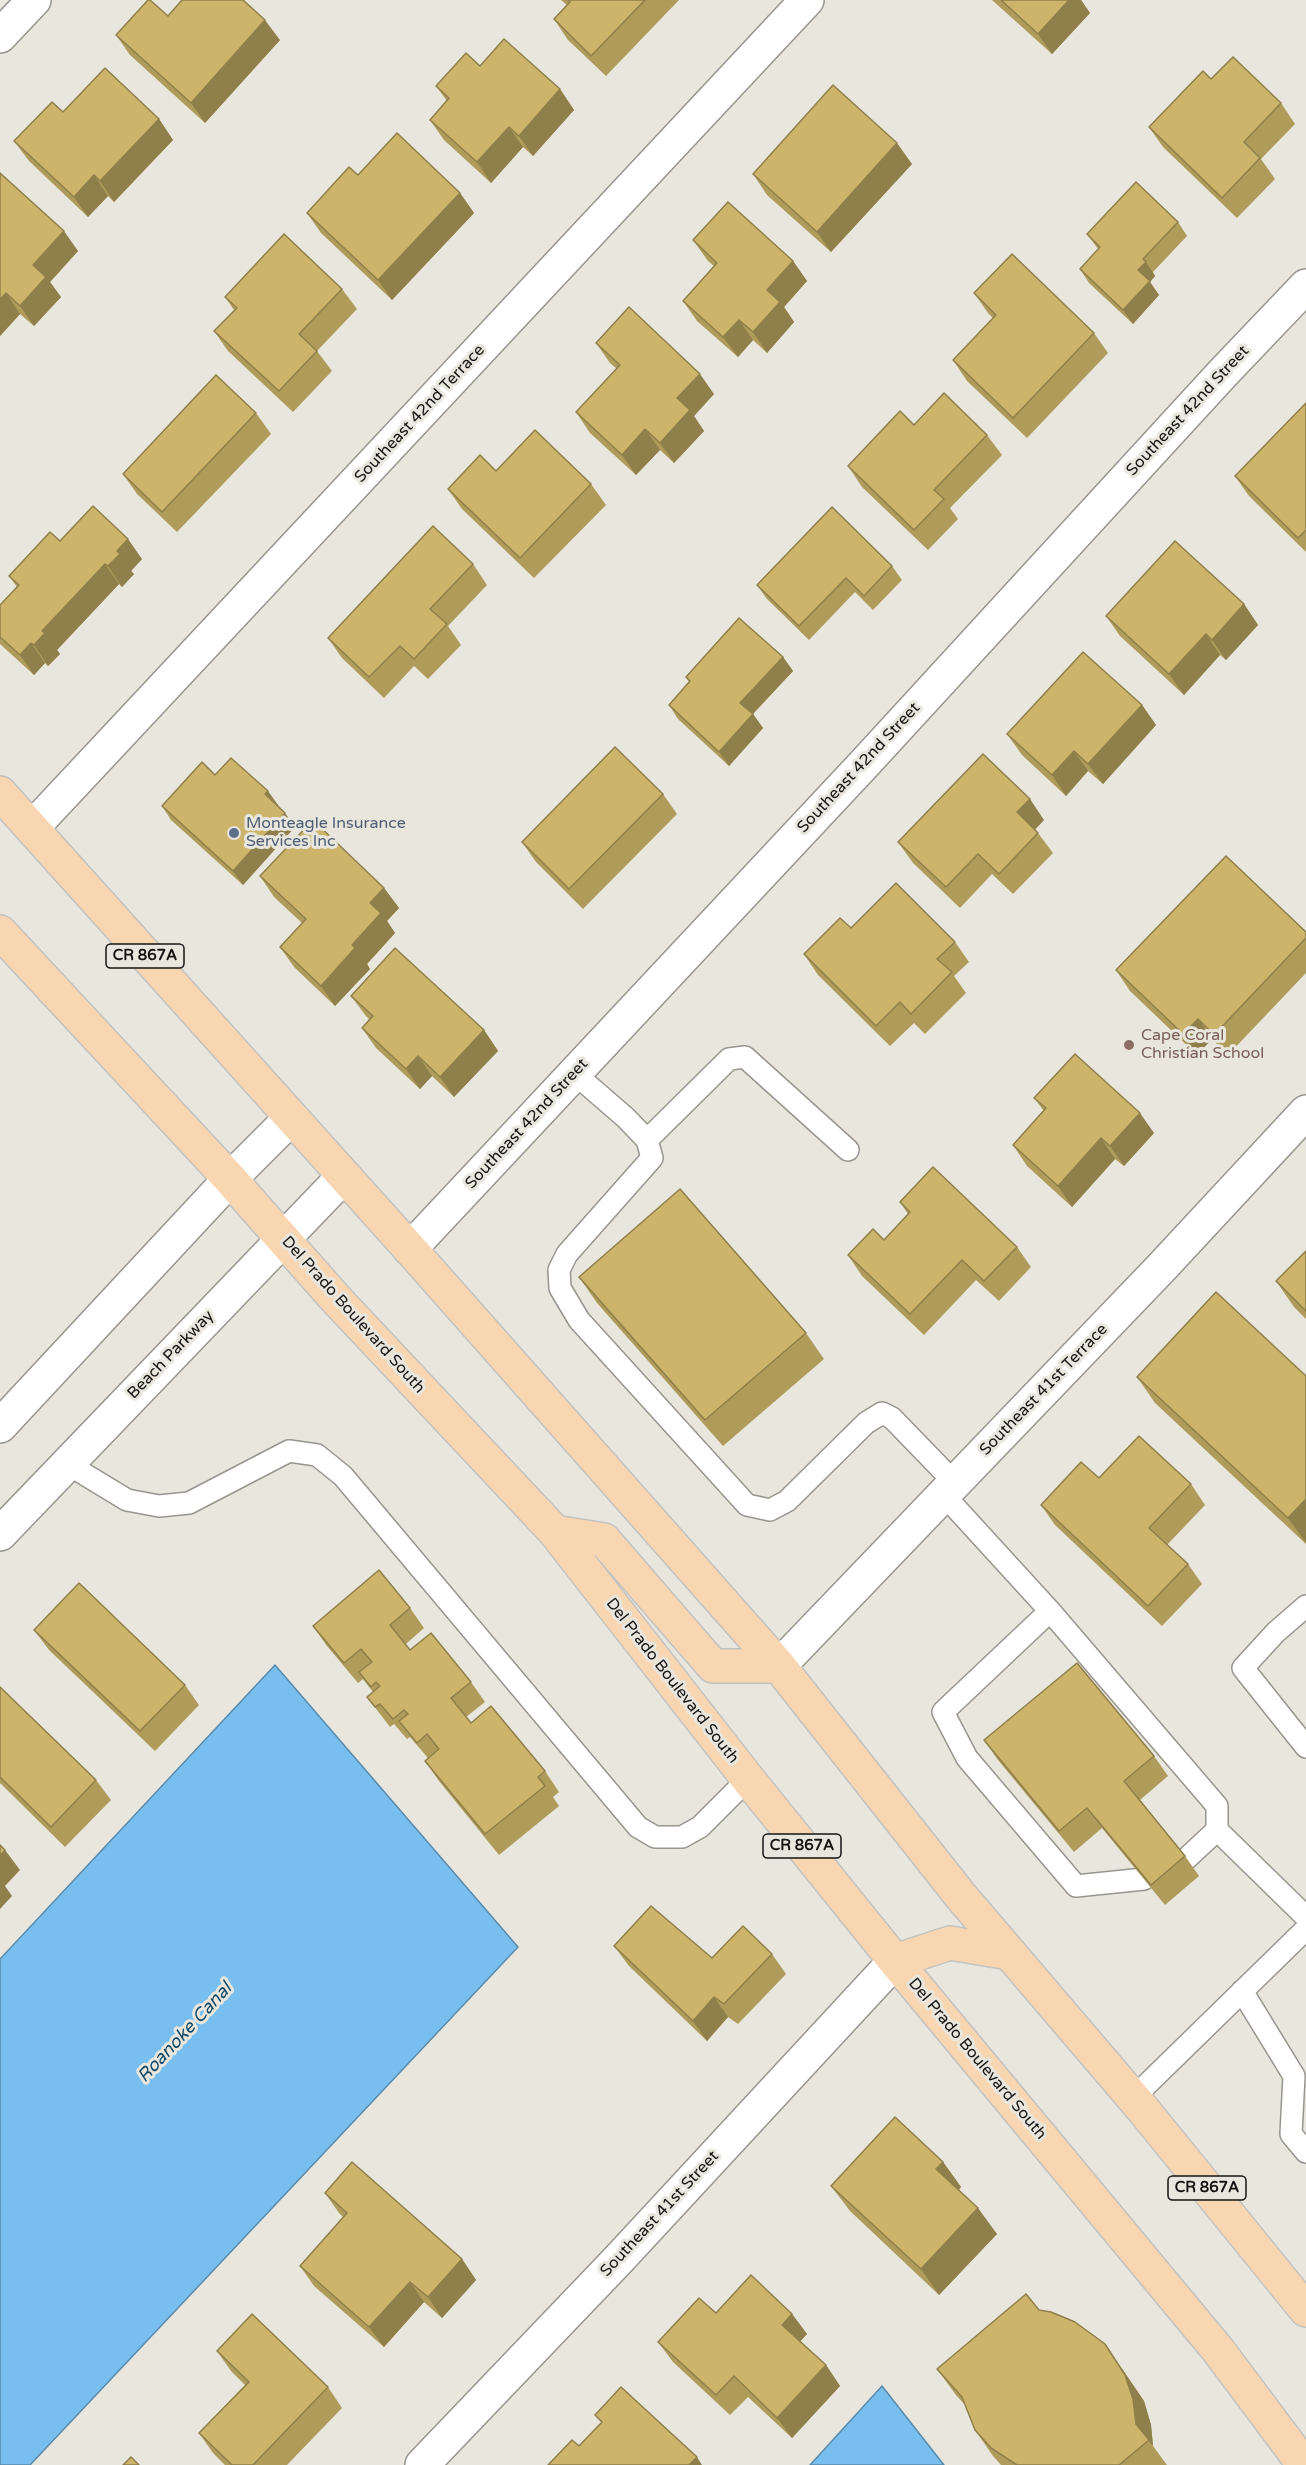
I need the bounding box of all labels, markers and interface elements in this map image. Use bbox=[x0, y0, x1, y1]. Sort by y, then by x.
street label: Southeast 42nd Terrace bbox=[351, 341, 489, 487]
street label: Southeast 42nd Street bbox=[1123, 342, 1253, 480]
street label: Southeast 42nd Street bbox=[794, 699, 924, 837]
place label: Monteagle Insurance Services Inc bbox=[246, 814, 406, 852]
marker: Monteagle Insurance Services Inc bbox=[227, 826, 241, 840]
road number: CR 867A bbox=[106, 944, 184, 968]
place label: Cape Coral Christian School bbox=[1141, 1026, 1264, 1064]
marker: Cape Coral Christian School bbox=[1122, 1038, 1136, 1052]
street label: Southeast 42nd Street bbox=[462, 1055, 592, 1193]
street label: Del Prado Boulevard South bbox=[277, 1232, 429, 1398]
street label: Beach Parkway bbox=[124, 1307, 218, 1403]
street label: Southeast 41st Terrace bbox=[976, 1320, 1112, 1460]
street label: Del Prado Boulevard South bbox=[601, 1594, 743, 1768]
road number: CR 867A bbox=[763, 1834, 841, 1858]
street label: Del Prado Boulevard South bbox=[904, 1974, 1050, 2144]
water label: Roanoke Canal bbox=[133, 1979, 237, 2087]
street label: Southeast 41st Street bbox=[597, 2147, 723, 2281]
road number: CR 867A bbox=[1168, 2176, 1246, 2200]

